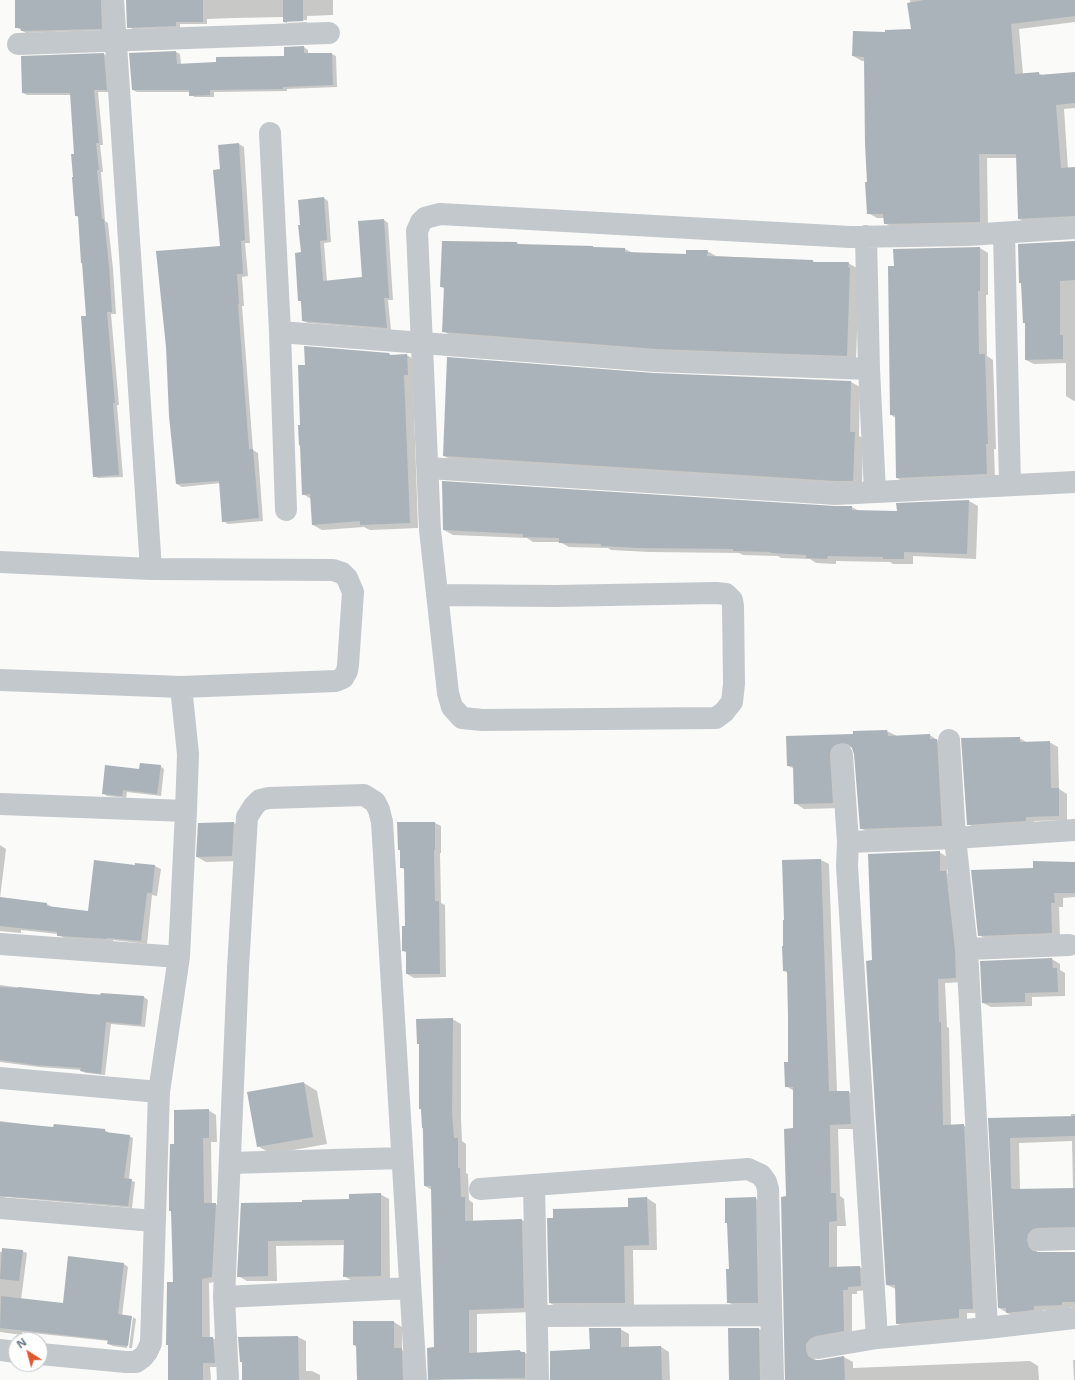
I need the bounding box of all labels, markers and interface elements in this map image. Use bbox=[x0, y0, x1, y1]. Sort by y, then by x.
north arrow bbox=[8, 1332, 48, 1372]
text: N bbox=[13, 1334, 29, 1351]

